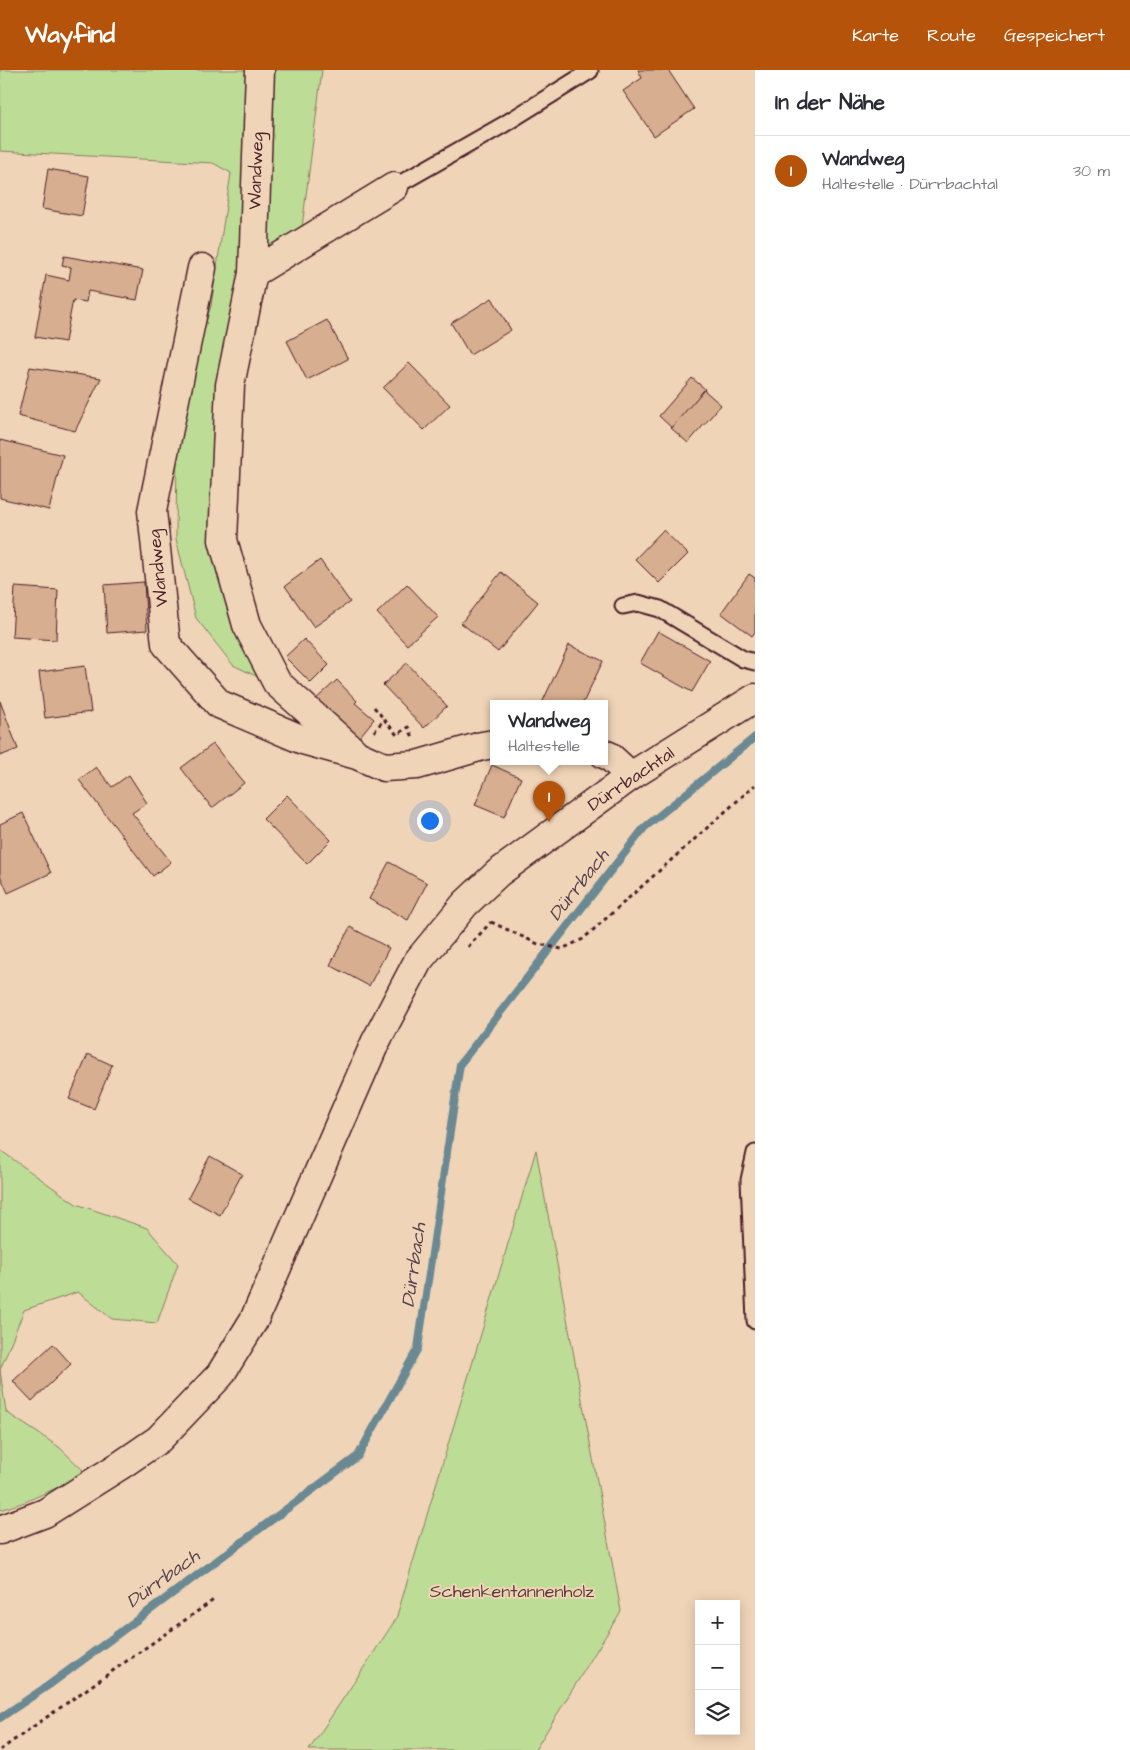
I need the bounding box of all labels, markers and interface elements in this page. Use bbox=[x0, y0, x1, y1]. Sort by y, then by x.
text: Wayfind bbox=[25, 18, 115, 52]
text: Karte bbox=[852, 23, 899, 48]
text: Route bbox=[927, 23, 976, 48]
text: Gespeichert bbox=[1004, 23, 1105, 48]
text: In der Nähe bbox=[775, 88, 885, 117]
street label: Wandweg bbox=[242, 132, 271, 210]
text: Wandweg bbox=[822, 146, 904, 173]
text: 1 bbox=[790, 160, 792, 182]
text: 30 m bbox=[1073, 160, 1110, 182]
text: Haltestelle · Dürrbachtal bbox=[822, 173, 998, 195]
street label: Wandweg bbox=[141, 528, 175, 608]
popup bbox=[490, 700, 608, 765]
text: Wandweg bbox=[508, 708, 590, 735]
text: Haltestelle bbox=[508, 735, 580, 757]
street label: Dürrbachtal bbox=[583, 741, 679, 817]
pin: 1 bbox=[533, 781, 565, 822]
your location bbox=[417, 808, 443, 834]
water label: Dürrbach bbox=[542, 842, 617, 927]
water label: Dürrbach bbox=[395, 1220, 433, 1309]
water label: Dürrbach bbox=[121, 1542, 206, 1615]
park label: Schenkentannenholz bbox=[430, 1579, 594, 1604]
map controls bbox=[695, 1600, 740, 1735]
button: + bbox=[695, 1600, 740, 1645]
button: − bbox=[695, 1645, 740, 1690]
button: layers bbox=[695, 1690, 740, 1735]

